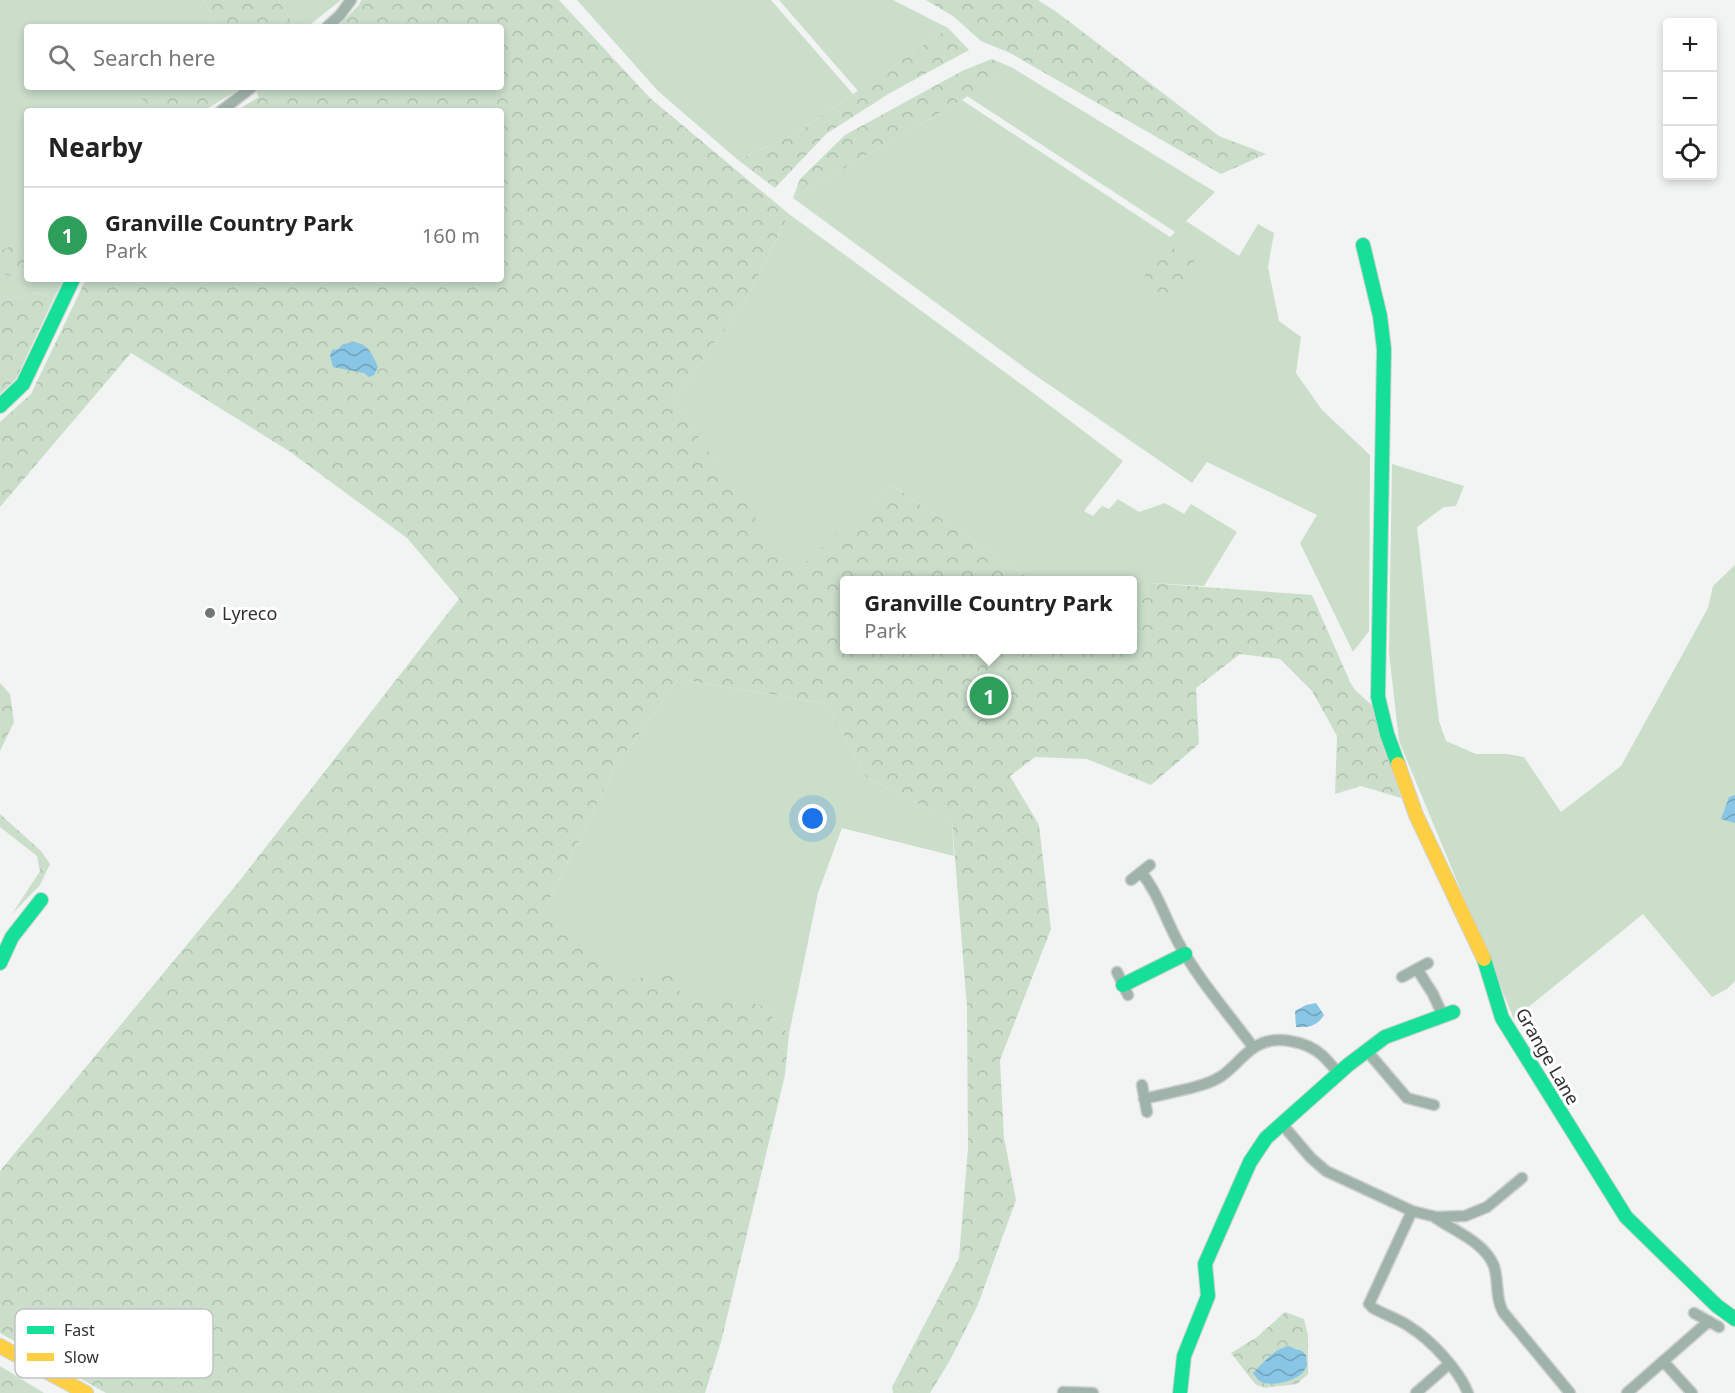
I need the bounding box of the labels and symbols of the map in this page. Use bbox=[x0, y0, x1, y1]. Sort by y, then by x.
place label: Lyreco bbox=[222, 601, 277, 625]
marker: Lyreco bbox=[203, 606, 217, 620]
pin: 1 bbox=[970, 674, 1008, 718]
your location bbox=[798, 804, 827, 833]
street label: Grange Lane bbox=[1511, 1003, 1585, 1109]
legend bbox=[15, 1309, 213, 1378]
text: Fast bbox=[64, 1319, 95, 1341]
text: Slow bbox=[64, 1346, 99, 1368]

